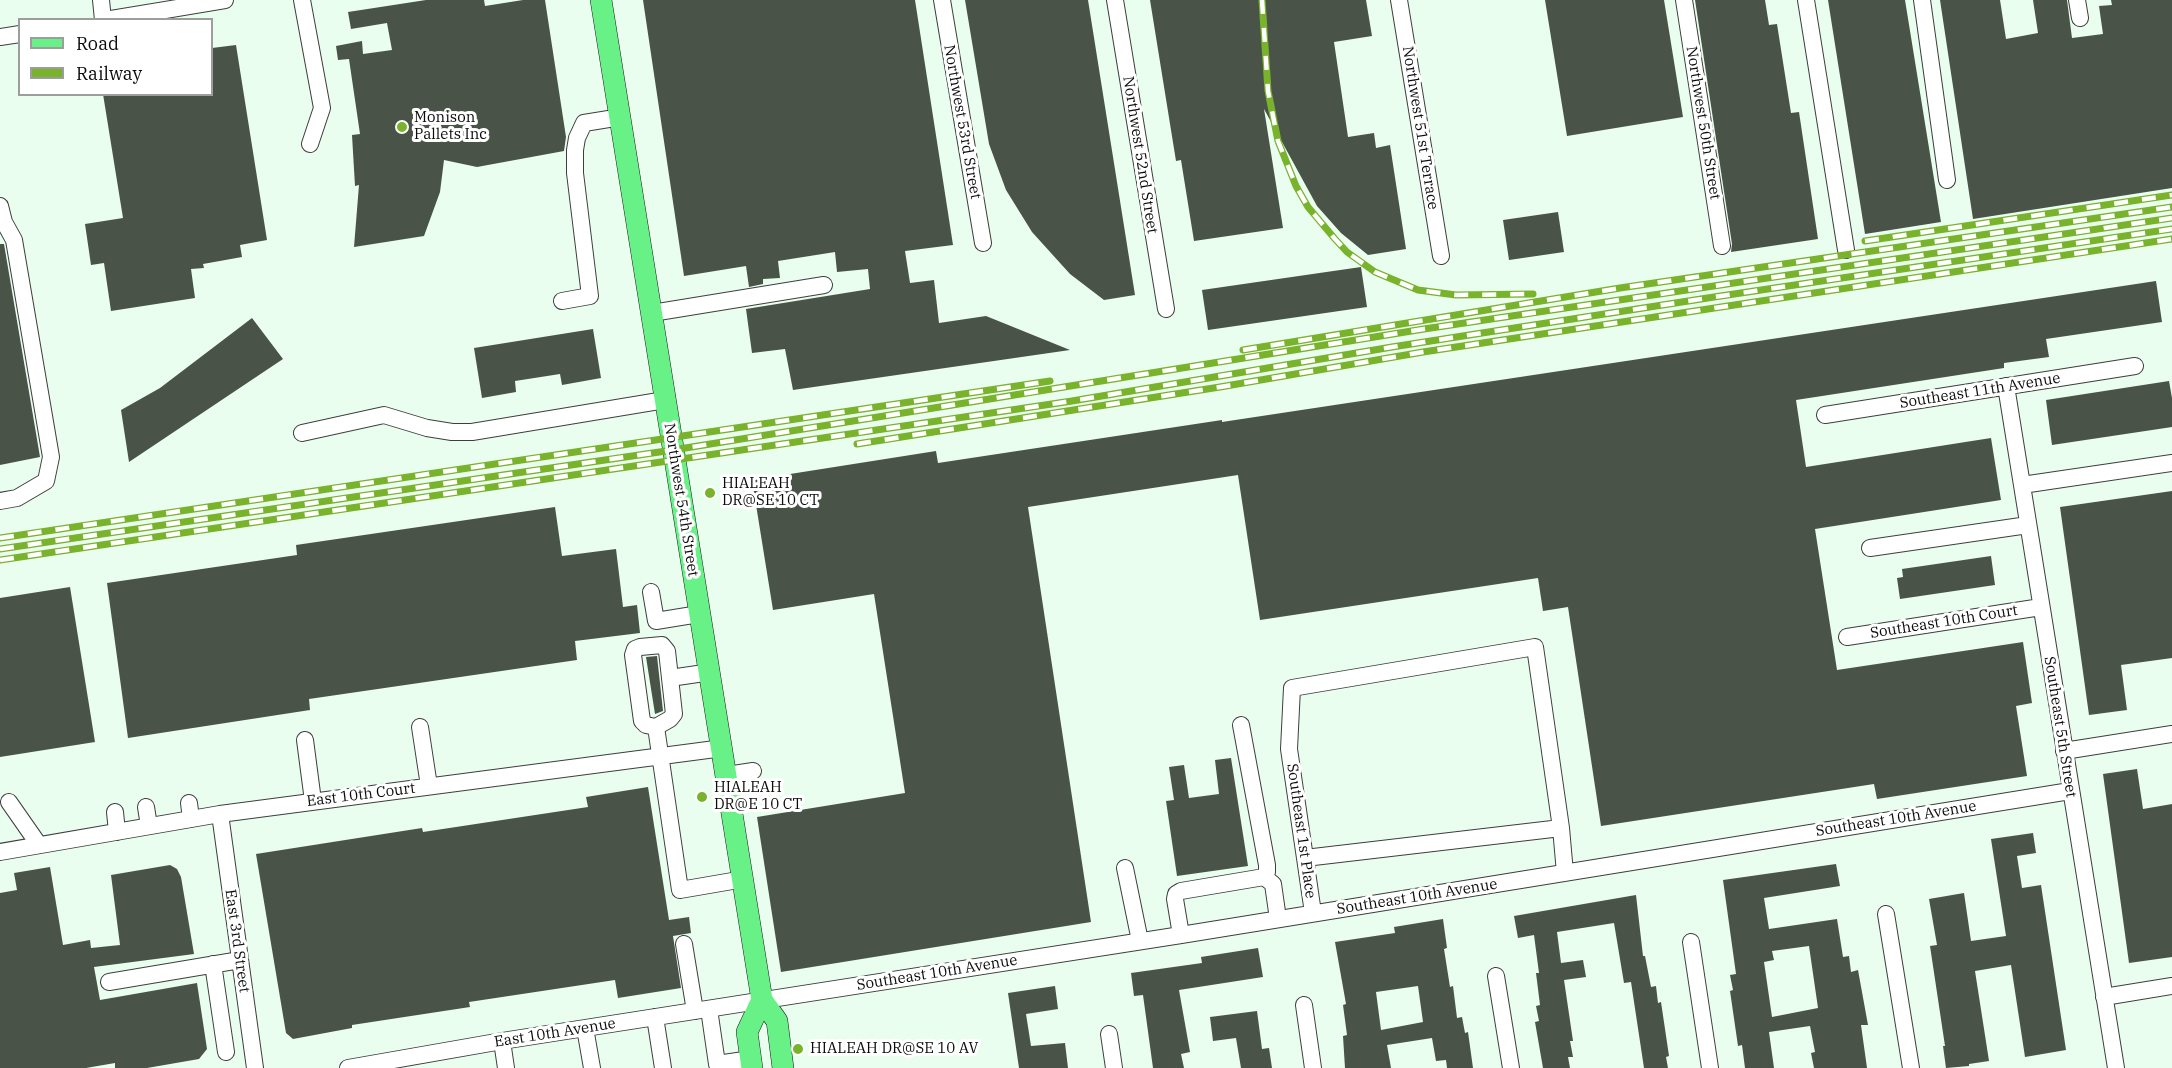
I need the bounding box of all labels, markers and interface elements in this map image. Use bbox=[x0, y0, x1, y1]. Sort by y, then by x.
legend bbox=[18, 18, 213, 96]
text: Road bbox=[76, 32, 119, 55]
street label: Northwest 53rd Street bbox=[940, 43, 984, 201]
street label: Northwest 51st Terrace bbox=[1398, 45, 1442, 211]
street label: Northwest 50th Street bbox=[1682, 45, 1724, 201]
text: Railway bbox=[76, 62, 142, 85]
street label: Northwest 52nd Street bbox=[1119, 75, 1161, 235]
place label: Monison Pallets Inc bbox=[414, 109, 487, 144]
marker: Monison Pallets Inc bbox=[395, 120, 409, 134]
street label: Southeast 11th Avenue bbox=[1898, 369, 2062, 413]
street label: Northwest 54th Street bbox=[660, 422, 702, 578]
place label: HIALEAH DR@SE 10 CT bbox=[722, 475, 819, 510]
marker: HIALEAH DR@SE 10 CT bbox=[703, 486, 717, 500]
street label: Southeast 10th Court bbox=[1869, 601, 2019, 643]
street label: Southeast 5th Street bbox=[2040, 655, 2080, 799]
street label: Southeast 1st Place bbox=[1283, 762, 1319, 900]
street label: East 10th Court bbox=[306, 779, 416, 811]
place label: HIALEAH DR@E 10 CT bbox=[714, 779, 802, 814]
marker: HIALEAH DR@E 10 CT bbox=[695, 790, 709, 804]
street label: Southeast 10th Avenue bbox=[1814, 797, 1978, 841]
street label: Southeast 10th Avenue bbox=[1335, 875, 1499, 919]
street label: East 3rd Street bbox=[221, 888, 253, 994]
street label: Southeast 10th Avenue bbox=[855, 951, 1019, 995]
street label: East 10th Avenue bbox=[493, 1015, 617, 1051]
place label: HIALEAH DR@SE 10 AV bbox=[810, 1040, 978, 1058]
marker: HIALEAH DR@SE 10 AV bbox=[791, 1042, 805, 1056]

